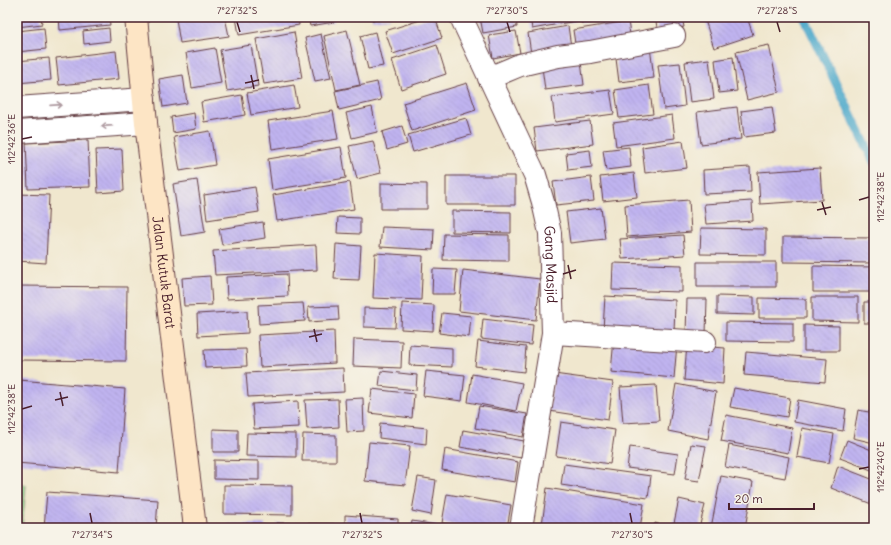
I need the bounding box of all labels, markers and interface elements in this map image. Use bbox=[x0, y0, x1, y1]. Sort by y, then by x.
text: 7°27'32"S bbox=[217, 4, 258, 17]
text: 7°27'30"S bbox=[486, 4, 528, 17]
text: 7°27'28"S bbox=[757, 4, 798, 17]
one-way arrow bbox=[49, 102, 62, 109]
text: 112°42'36"E bbox=[5, 114, 18, 164]
one-way arrow bbox=[101, 122, 114, 129]
text: 112°42'38"E bbox=[874, 172, 887, 222]
street label: Jalan Kutuk Barat bbox=[148, 215, 180, 330]
street label: Gang Masjid bbox=[540, 224, 561, 304]
text: 112°42'38"E bbox=[5, 384, 18, 434]
text: 112°42'40"E bbox=[874, 441, 887, 493]
scale bar bbox=[729, 485, 814, 511]
text: 20 m bbox=[735, 491, 763, 506]
text: 7°27'34"S bbox=[72, 528, 113, 541]
text: 7°27'32"S bbox=[342, 528, 383, 541]
text: 7°27'30"S bbox=[611, 528, 653, 541]

